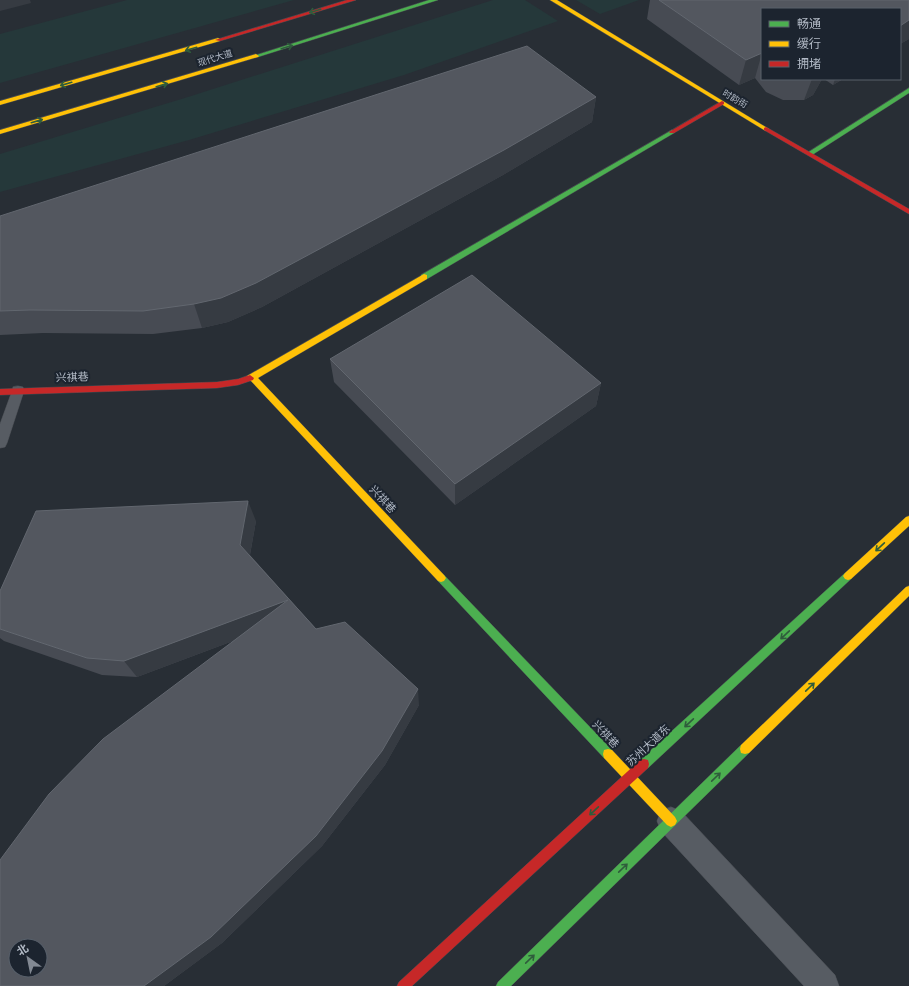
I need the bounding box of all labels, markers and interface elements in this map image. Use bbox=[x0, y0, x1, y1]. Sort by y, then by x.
one-way arrow bbox=[309, 8, 322, 15]
legend bbox=[761, 8, 901, 80]
text: 畅通 bbox=[797, 16, 821, 31]
text: 缓行 bbox=[797, 36, 821, 51]
one-way arrow bbox=[280, 43, 293, 50]
one-way arrow bbox=[185, 46, 198, 53]
street label: 现代大道 bbox=[196, 47, 234, 68]
text: 拥堵 bbox=[797, 56, 821, 71]
one-way arrow bbox=[60, 81, 73, 88]
one-way arrow bbox=[156, 81, 169, 88]
street label: 时韵街 bbox=[721, 87, 750, 110]
one-way arrow bbox=[31, 117, 44, 124]
street label: 兴祺巷 bbox=[55, 369, 89, 385]
street label: 兴祺巷 bbox=[367, 482, 399, 516]
one-way arrow bbox=[875, 542, 886, 551]
one-way arrow bbox=[780, 630, 790, 640]
one-way arrow bbox=[805, 682, 815, 692]
street label: 兴祺巷 bbox=[590, 717, 622, 751]
one-way arrow bbox=[685, 718, 695, 727]
street label: 苏州大道东 bbox=[623, 721, 673, 769]
one-way arrow bbox=[711, 772, 721, 782]
one-way arrow bbox=[589, 807, 599, 816]
one-way arrow bbox=[618, 863, 628, 873]
north arrow bbox=[8, 938, 48, 978]
text: 北 bbox=[14, 941, 31, 958]
one-way arrow bbox=[525, 954, 535, 964]

